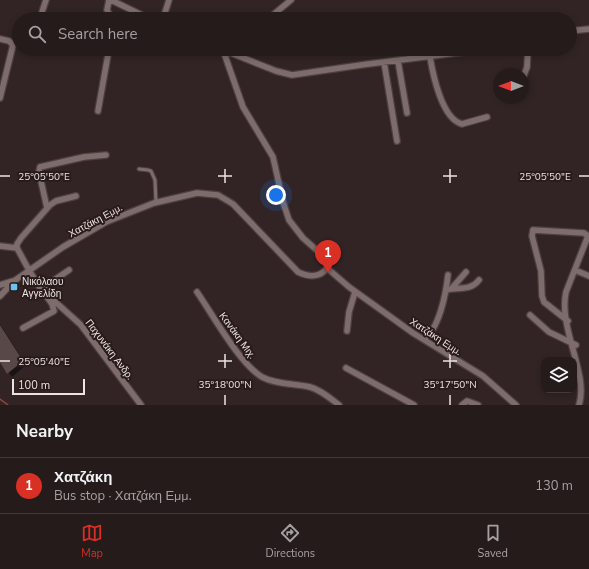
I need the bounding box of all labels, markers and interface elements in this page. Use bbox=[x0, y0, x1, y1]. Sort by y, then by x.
search box bbox=[12, 12, 577, 56]
icon: search bbox=[26, 23, 48, 45]
text: Search here bbox=[58, 24, 138, 44]
north arrow bbox=[493, 68, 529, 104]
text: 25°05'50"E bbox=[18, 170, 70, 184]
text: 25°05'50"E bbox=[519, 170, 571, 184]
your location bbox=[266, 185, 286, 205]
street label: Χατζάκη Εμμ. bbox=[66, 201, 125, 241]
pin: 1 bbox=[315, 240, 341, 273]
place label: Νικόλαου Αγγελίδη bbox=[22, 275, 63, 301]
marker: Νικόλαου Αγγελίδη bbox=[9, 282, 19, 292]
street label: Κανάκη Μιχ. bbox=[216, 309, 259, 362]
street label: Χατζάκη Εμμ. bbox=[407, 315, 464, 359]
street label: Παχυνάκη Ανδρ. bbox=[82, 316, 137, 383]
text: 25°05'40"E bbox=[18, 355, 70, 369]
map controls bbox=[541, 357, 577, 393]
button: layers bbox=[541, 357, 577, 393]
scale bar bbox=[12, 377, 85, 396]
text: 100 m bbox=[18, 378, 50, 393]
text: 35°18'00"N bbox=[198, 378, 252, 392]
text: 35°17'50"N bbox=[423, 378, 477, 392]
text: Nearby bbox=[16, 420, 73, 443]
text: Χατζάκη bbox=[54, 467, 112, 487]
text: 1 bbox=[25, 477, 33, 495]
text: 130 m bbox=[535, 477, 573, 495]
text: Bus stop · Χατζάκη Εμμ. bbox=[54, 487, 192, 505]
tab: Map bbox=[81, 522, 103, 561]
tab: Directions bbox=[265, 522, 315, 561]
tab: Saved bbox=[477, 522, 508, 561]

